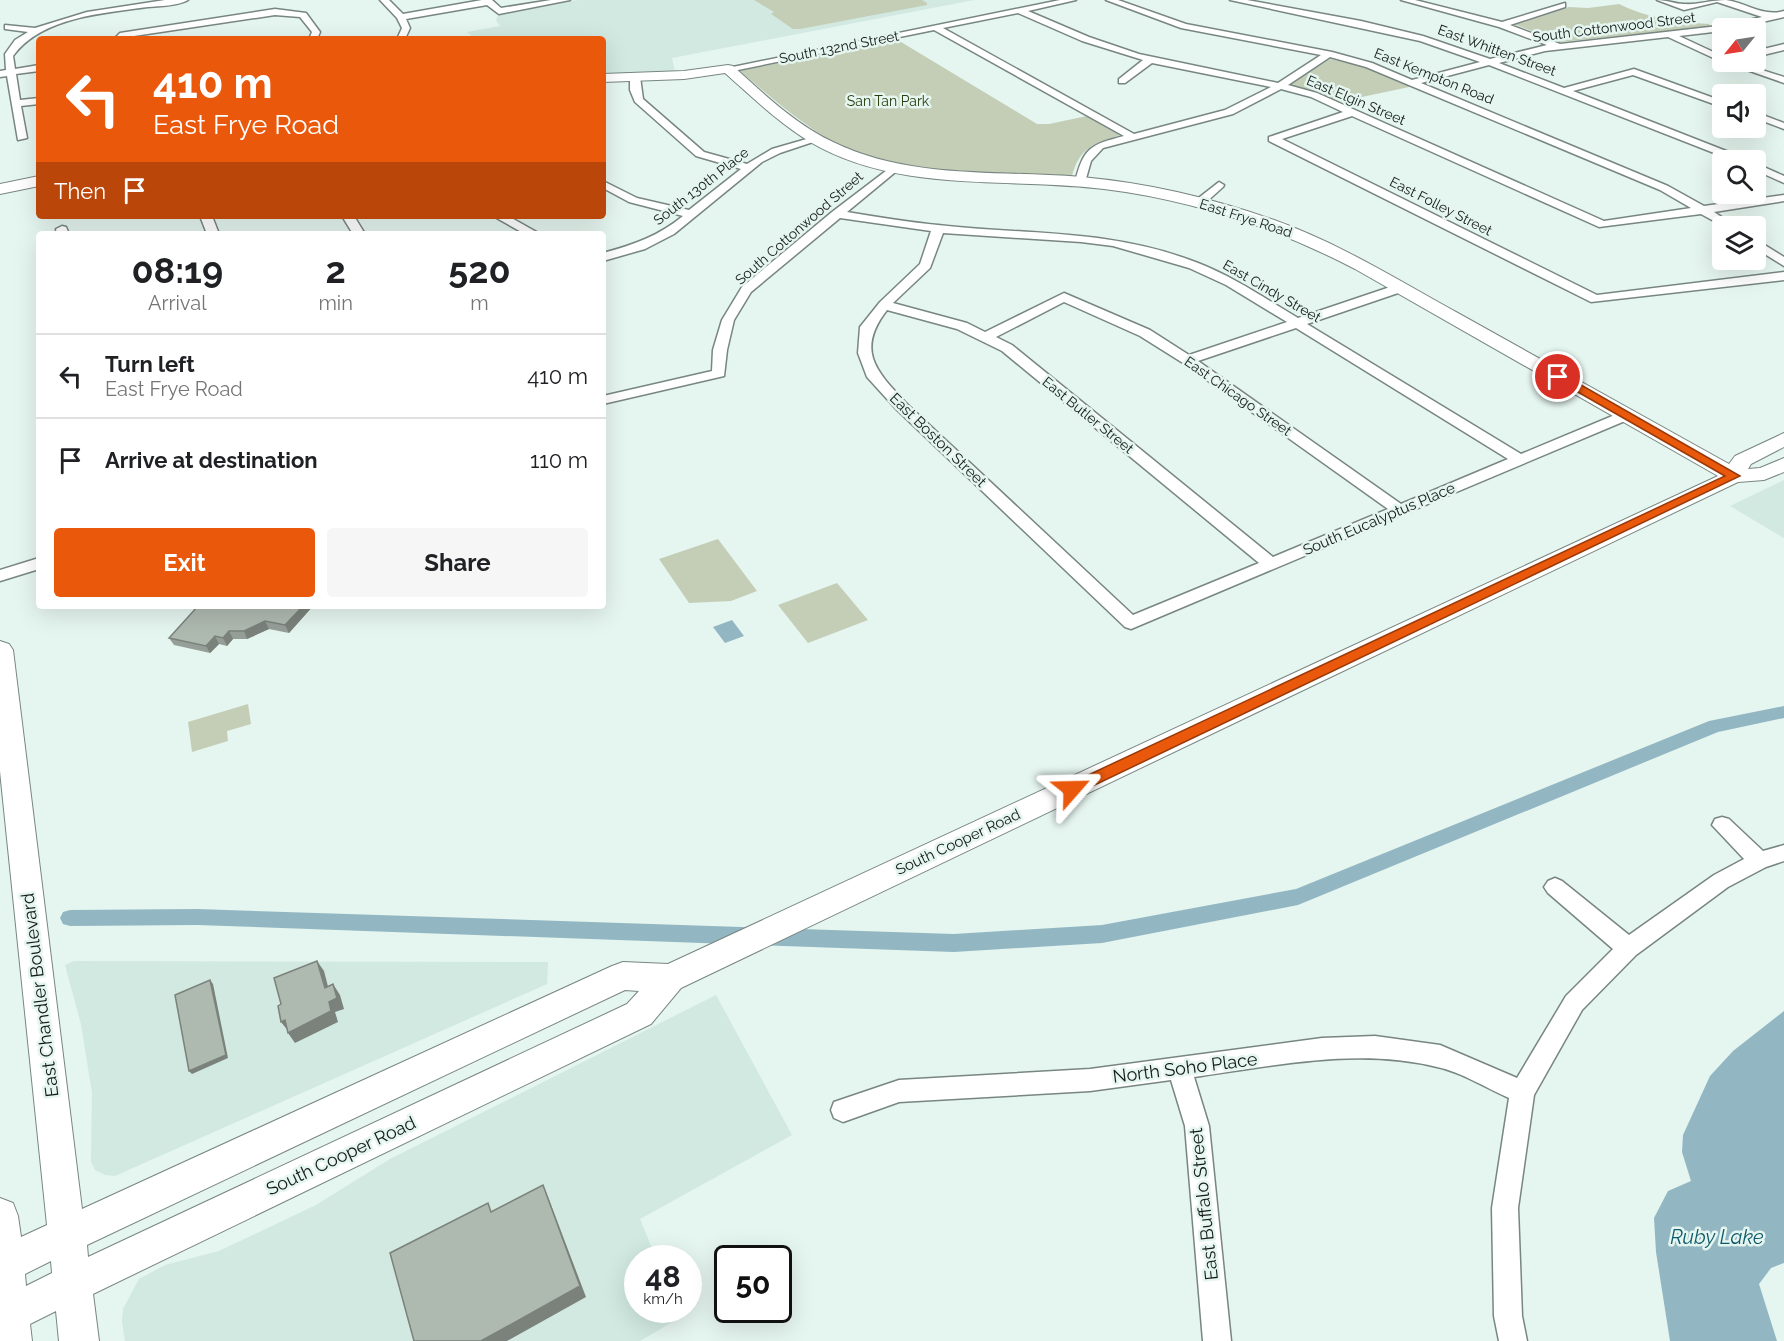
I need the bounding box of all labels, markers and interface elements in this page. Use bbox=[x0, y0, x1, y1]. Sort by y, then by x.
street label: South Cottonwood Street bbox=[1532, 9, 1697, 45]
north arrow bbox=[1712, 18, 1766, 72]
map controls bbox=[1712, 18, 1766, 270]
street label: East Whitten Street bbox=[1436, 21, 1559, 79]
street label: South 132nd Street bbox=[778, 27, 900, 66]
street label: East Kempton Road bbox=[1372, 45, 1496, 107]
text: 410 m bbox=[153, 59, 273, 108]
icon: left bbox=[54, 60, 132, 138]
street label: East Elgin Street bbox=[1304, 72, 1408, 128]
button: sound bbox=[1712, 84, 1766, 138]
park label: San Tan Park bbox=[847, 93, 930, 109]
text: East Frye Road bbox=[153, 109, 339, 140]
street label: South 130th Place bbox=[650, 144, 752, 228]
button: search bbox=[1712, 150, 1766, 204]
street label: South Cottonwood Street bbox=[732, 168, 866, 288]
street label: East Folley Street bbox=[1387, 173, 1495, 239]
icon: arrive bbox=[118, 174, 151, 207]
text: Then bbox=[54, 178, 106, 204]
street label: East Frye Road bbox=[1198, 195, 1294, 241]
button: layers bbox=[1712, 216, 1766, 270]
text: 08:19 bbox=[131, 249, 223, 291]
text: 2 bbox=[326, 249, 346, 291]
text: 520 bbox=[448, 249, 511, 291]
street label: East Cindy Street bbox=[1220, 257, 1324, 326]
text: Arrival bbox=[148, 291, 207, 315]
text: min bbox=[318, 291, 353, 315]
text: m bbox=[470, 291, 489, 315]
text: Turn left bbox=[105, 351, 195, 377]
pin bbox=[1532, 351, 1583, 402]
street label: East Chicago Street bbox=[1182, 353, 1295, 439]
icon: left bbox=[54, 360, 87, 393]
icon: arrive bbox=[1541, 360, 1574, 393]
text: 410 m bbox=[527, 363, 588, 389]
street label: East Butler Street bbox=[1039, 373, 1137, 457]
text: East Frye Road bbox=[105, 377, 243, 401]
street label: East Boston Street bbox=[886, 389, 990, 491]
icon: arrive bbox=[54, 444, 87, 477]
text: Arrive at destination bbox=[105, 447, 318, 473]
text: 110 m bbox=[530, 447, 588, 473]
street label: South Eucalyptus Place bbox=[1300, 479, 1458, 559]
button: Exit bbox=[54, 528, 315, 597]
button: Share bbox=[327, 528, 588, 597]
position arrow bbox=[1040, 757, 1104, 821]
street label: South Cooper Road bbox=[893, 805, 1023, 879]
street label: East Chandler Boulevard bbox=[17, 892, 62, 1098]
street label: North Soho Place bbox=[1111, 1048, 1259, 1087]
street label: South Cooper Road bbox=[263, 1112, 419, 1199]
street label: East Buffalo Street bbox=[1185, 1127, 1222, 1281]
water label: Ruby Lake bbox=[1670, 1225, 1764, 1249]
speed limit sign: 50 bbox=[714, 1245, 792, 1323]
text: 48 bbox=[645, 1259, 681, 1294]
text: km/h bbox=[643, 1290, 683, 1308]

